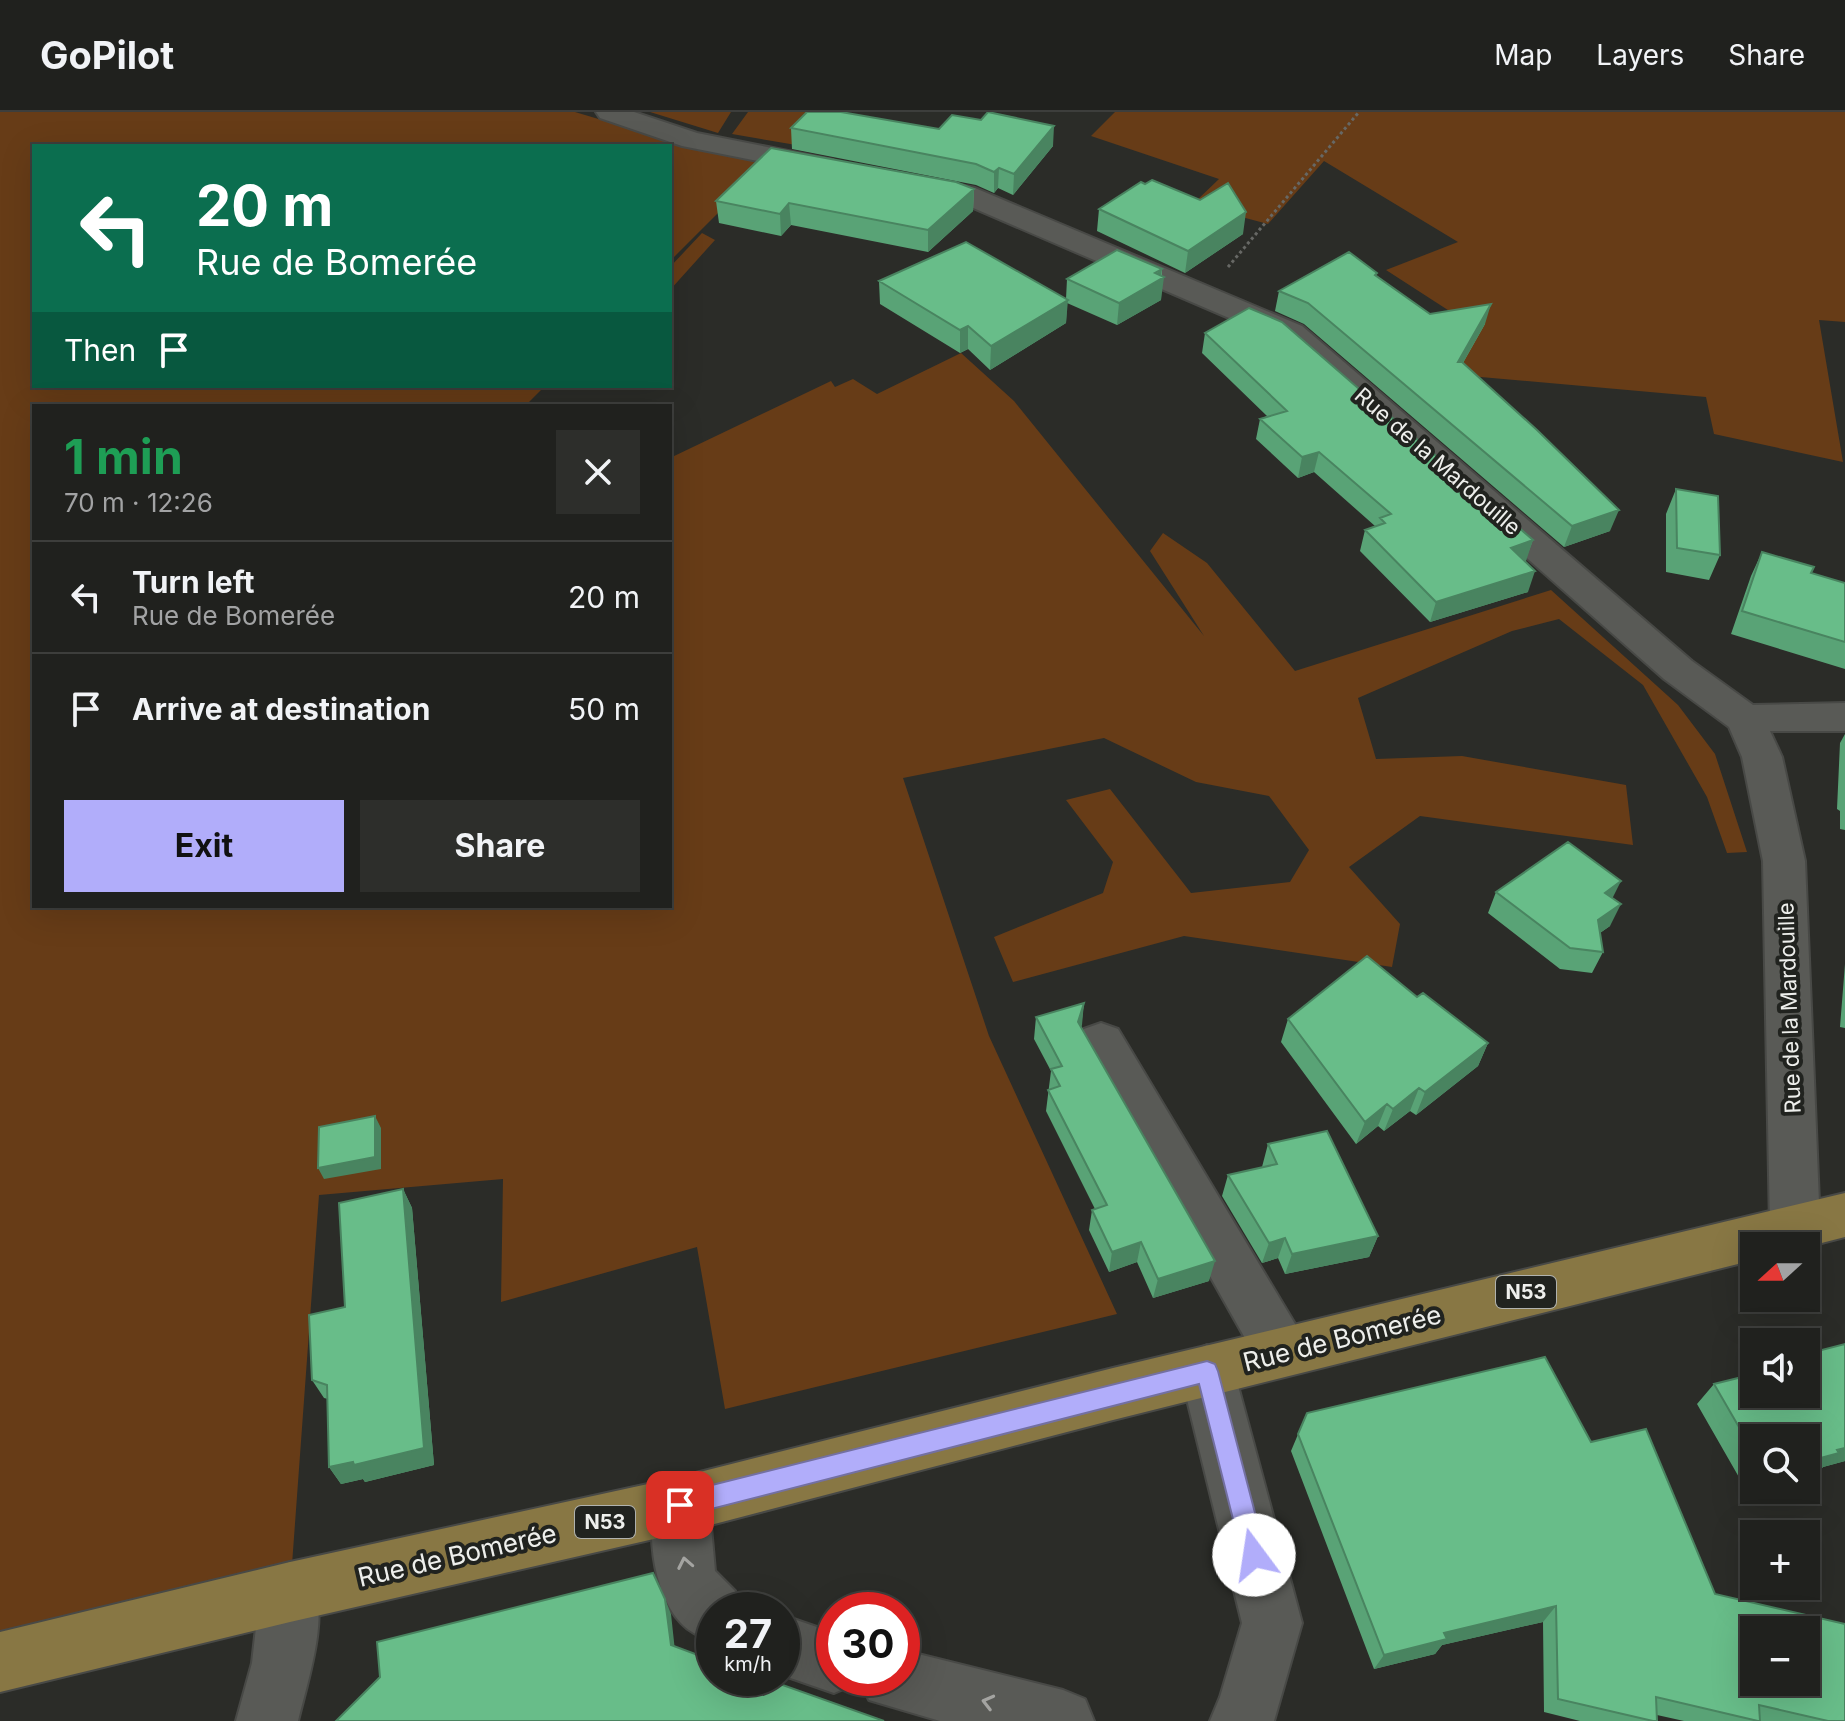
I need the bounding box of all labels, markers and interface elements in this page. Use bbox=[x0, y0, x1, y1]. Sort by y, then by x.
text: GoPilot bbox=[40, 32, 174, 78]
text: Map bbox=[1494, 38, 1552, 72]
text: Layers bbox=[1596, 38, 1684, 72]
text: Share bbox=[1728, 38, 1805, 72]
text: 20 m bbox=[196, 172, 333, 240]
icon: left bbox=[64, 176, 168, 280]
text: Rue de Bomerée bbox=[196, 240, 477, 284]
icon: arrive bbox=[152, 328, 196, 372]
text: Then bbox=[64, 332, 136, 368]
street label: Rue de la Mardouille bbox=[1350, 382, 1526, 540]
text: 1 min bbox=[64, 427, 183, 486]
button: close bbox=[556, 430, 640, 514]
text: 70 m · 12:26 bbox=[64, 487, 213, 518]
text: Turn left bbox=[132, 564, 254, 600]
icon: left bbox=[64, 575, 108, 619]
text: 20 m bbox=[568, 579, 640, 615]
text: Rue de Bomerée bbox=[132, 600, 335, 631]
icon: arrive bbox=[64, 687, 108, 731]
text: Arrive at destination bbox=[132, 691, 430, 727]
text: 50 m bbox=[568, 691, 640, 727]
button: Exit bbox=[64, 800, 344, 892]
button: Share bbox=[360, 800, 640, 892]
street label: Rue de la Mardouille bbox=[1772, 902, 1806, 1114]
north arrow bbox=[1740, 1232, 1820, 1312]
map controls bbox=[1740, 1232, 1820, 1696]
road number: N53 bbox=[1496, 1276, 1556, 1308]
street label: Rue de Bomerée bbox=[1240, 1298, 1444, 1378]
button: sound bbox=[1740, 1328, 1820, 1408]
button: search bbox=[1740, 1424, 1820, 1504]
pin bbox=[646, 1471, 714, 1539]
icon: arrive bbox=[658, 1483, 702, 1527]
road number: N53 bbox=[575, 1506, 635, 1538]
position arrow bbox=[1212, 1513, 1296, 1597]
street label: Rue de Bomerée bbox=[355, 1517, 559, 1593]
button: + bbox=[1740, 1520, 1820, 1600]
one-way arrow bbox=[678, 1557, 695, 1570]
speed limit sign: 30 bbox=[816, 1592, 920, 1696]
text: 27 bbox=[724, 1609, 772, 1658]
button: − bbox=[1740, 1616, 1820, 1696]
text: km/h bbox=[724, 1652, 772, 1676]
one-way arrow bbox=[981, 1695, 995, 1712]

